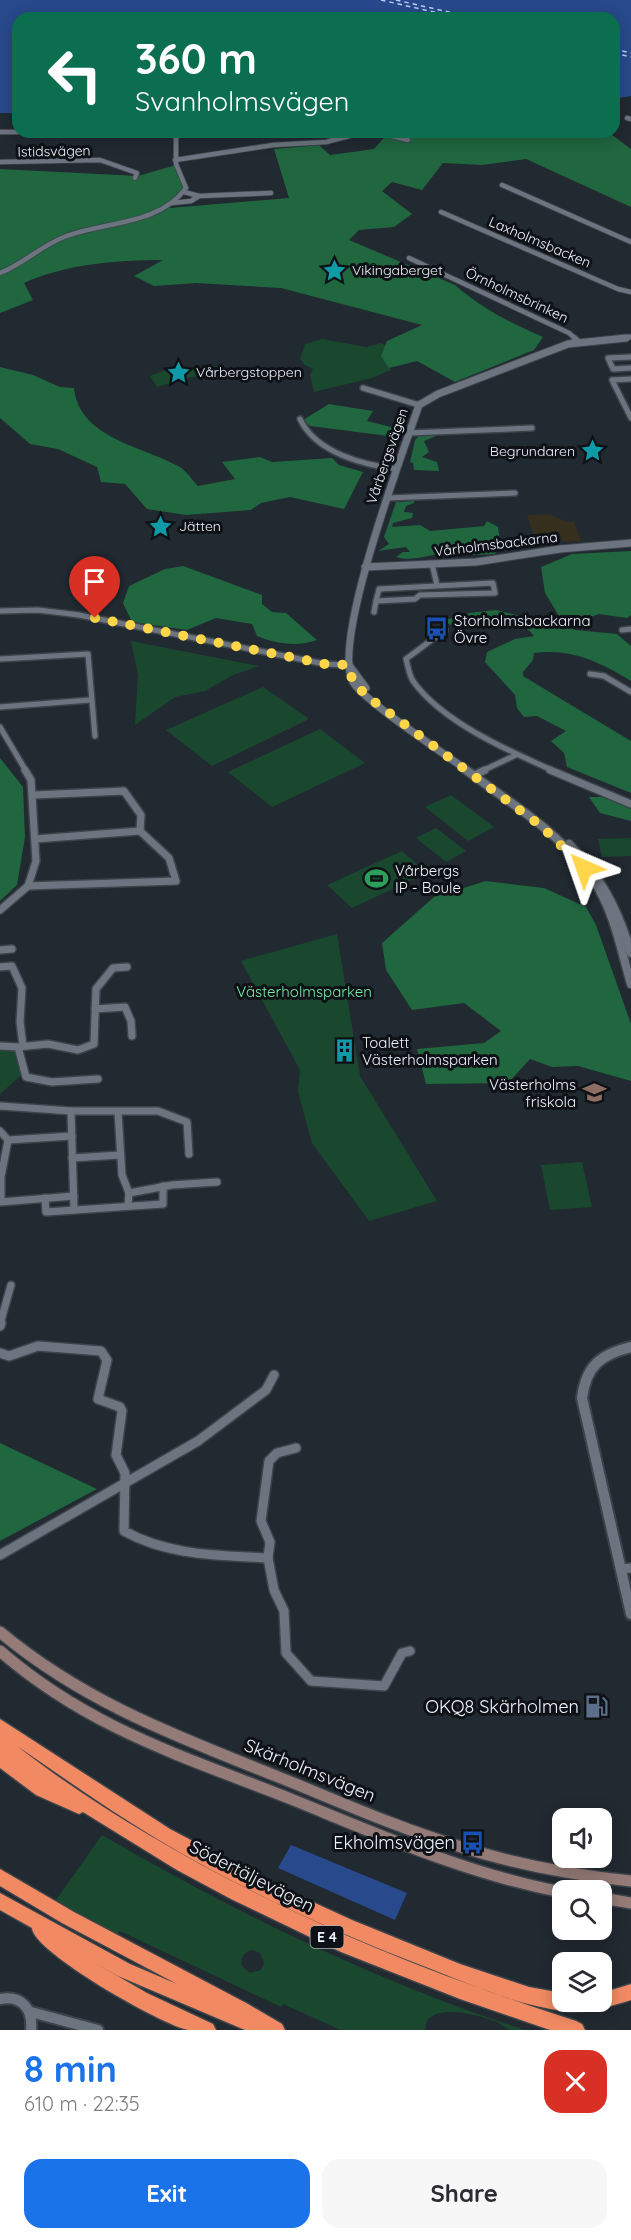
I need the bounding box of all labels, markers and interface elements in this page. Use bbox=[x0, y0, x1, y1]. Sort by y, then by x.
text: 360 m bbox=[135, 32, 257, 85]
icon: left bbox=[36, 36, 114, 114]
text: Svanholmsvägen bbox=[135, 84, 349, 118]
street label: Istidsvägen bbox=[17, 141, 91, 161]
street label: Laxholmsbacken bbox=[486, 212, 594, 272]
place icon: Vikingaberget bbox=[321, 257, 347, 283]
place label: Vikingaberget bbox=[352, 261, 443, 279]
street label: Örnholmsbrinken bbox=[463, 263, 571, 327]
place icon: Vårbergstoppen bbox=[165, 359, 191, 385]
place label: Vårbergstoppen bbox=[196, 363, 302, 381]
street label: Vårbergsvägen bbox=[362, 406, 412, 506]
place icon: Begrundaren bbox=[580, 438, 606, 464]
place label: Begrundaren bbox=[490, 442, 575, 460]
place icon: Jätten bbox=[148, 513, 174, 539]
place label: Jätten bbox=[179, 517, 221, 535]
street label: Vårholmsbackarna bbox=[433, 528, 559, 560]
pin bbox=[69, 556, 120, 618]
icon: arrive bbox=[78, 565, 111, 598]
place label: Storholmsbackarna Övre bbox=[454, 611, 591, 647]
bus stop icon: Storholmsbackarna Övre bbox=[423, 616, 449, 642]
position arrow bbox=[552, 836, 616, 900]
place label: Vårbergs IP - Boule bbox=[395, 861, 461, 897]
sports icon: Vårbergs IP - Boule bbox=[364, 866, 390, 892]
park label: Västerholmsparken bbox=[236, 982, 372, 1001]
place label: Toalett Västerholmsparken bbox=[362, 1033, 498, 1069]
building icon: Toalett Västerholmsparken bbox=[331, 1038, 357, 1064]
place label: Västerholms friskola bbox=[489, 1075, 576, 1111]
school or university icon: Västerholms friskola bbox=[581, 1080, 607, 1106]
fuel station icon: OKQ8 Skärholmen bbox=[584, 1693, 610, 1719]
place label: OKQ8 Skärholmen bbox=[425, 1695, 579, 1718]
street label: Skärholmsvägen bbox=[241, 1733, 379, 1807]
map controls bbox=[552, 1808, 612, 2012]
button: sound bbox=[552, 1808, 612, 1868]
bus stop icon: Ekholmsvägen bbox=[460, 1829, 486, 1855]
place label: Ekholmsvägen bbox=[333, 1831, 455, 1854]
street label: Södertäljevägen bbox=[186, 1835, 318, 1917]
button: search bbox=[552, 1880, 612, 1940]
road number: E 4 bbox=[310, 1926, 344, 1948]
button: layers bbox=[552, 1952, 612, 2012]
text: 8 min bbox=[24, 2046, 117, 2091]
button: close bbox=[544, 2050, 607, 2113]
text: 610 m · 22:35 bbox=[24, 2091, 140, 2116]
button: Exit bbox=[24, 2159, 310, 2228]
button: Share bbox=[322, 2159, 607, 2228]

